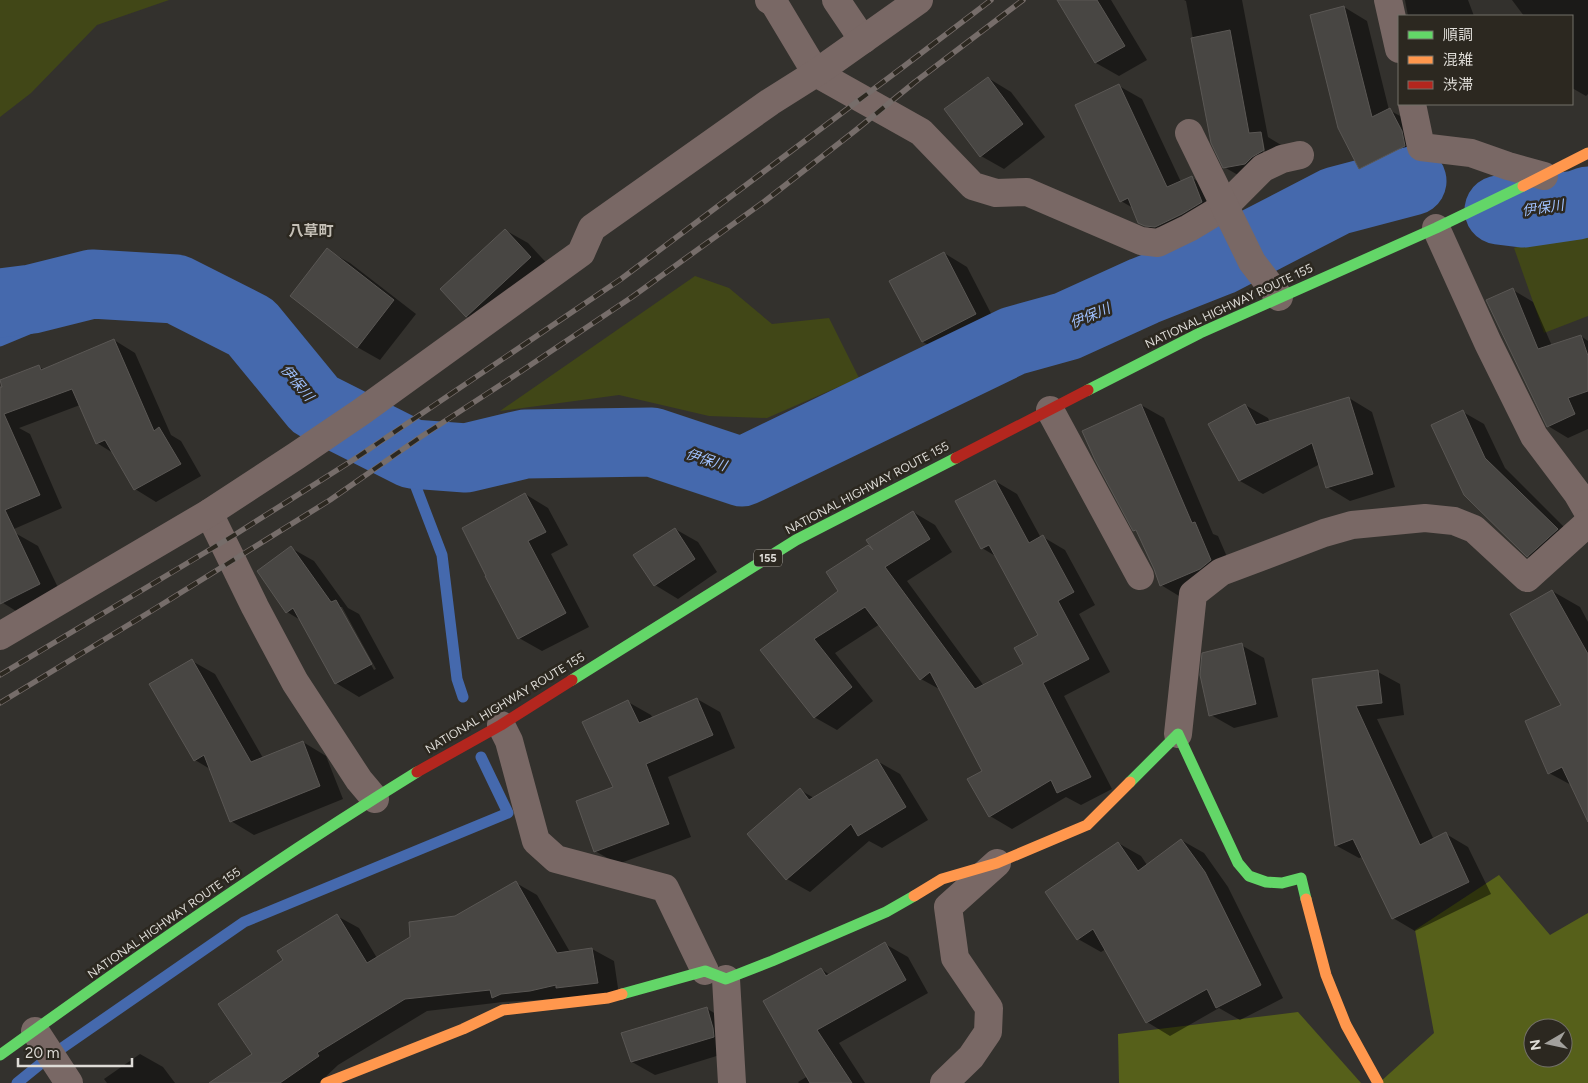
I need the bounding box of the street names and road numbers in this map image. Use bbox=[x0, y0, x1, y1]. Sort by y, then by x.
street label: NATIONAL HIGHWAY ROUTE 155 bbox=[1143, 261, 1315, 351]
street label: NATIONAL HIGHWAY ROUTE 155 bbox=[783, 439, 951, 537]
road number: 155 bbox=[754, 550, 782, 566]
street label: NATIONAL HIGHWAY ROUTE 155 bbox=[423, 650, 587, 756]
street label: NATIONAL HIGHWAY ROUTE 155 bbox=[85, 865, 243, 981]

